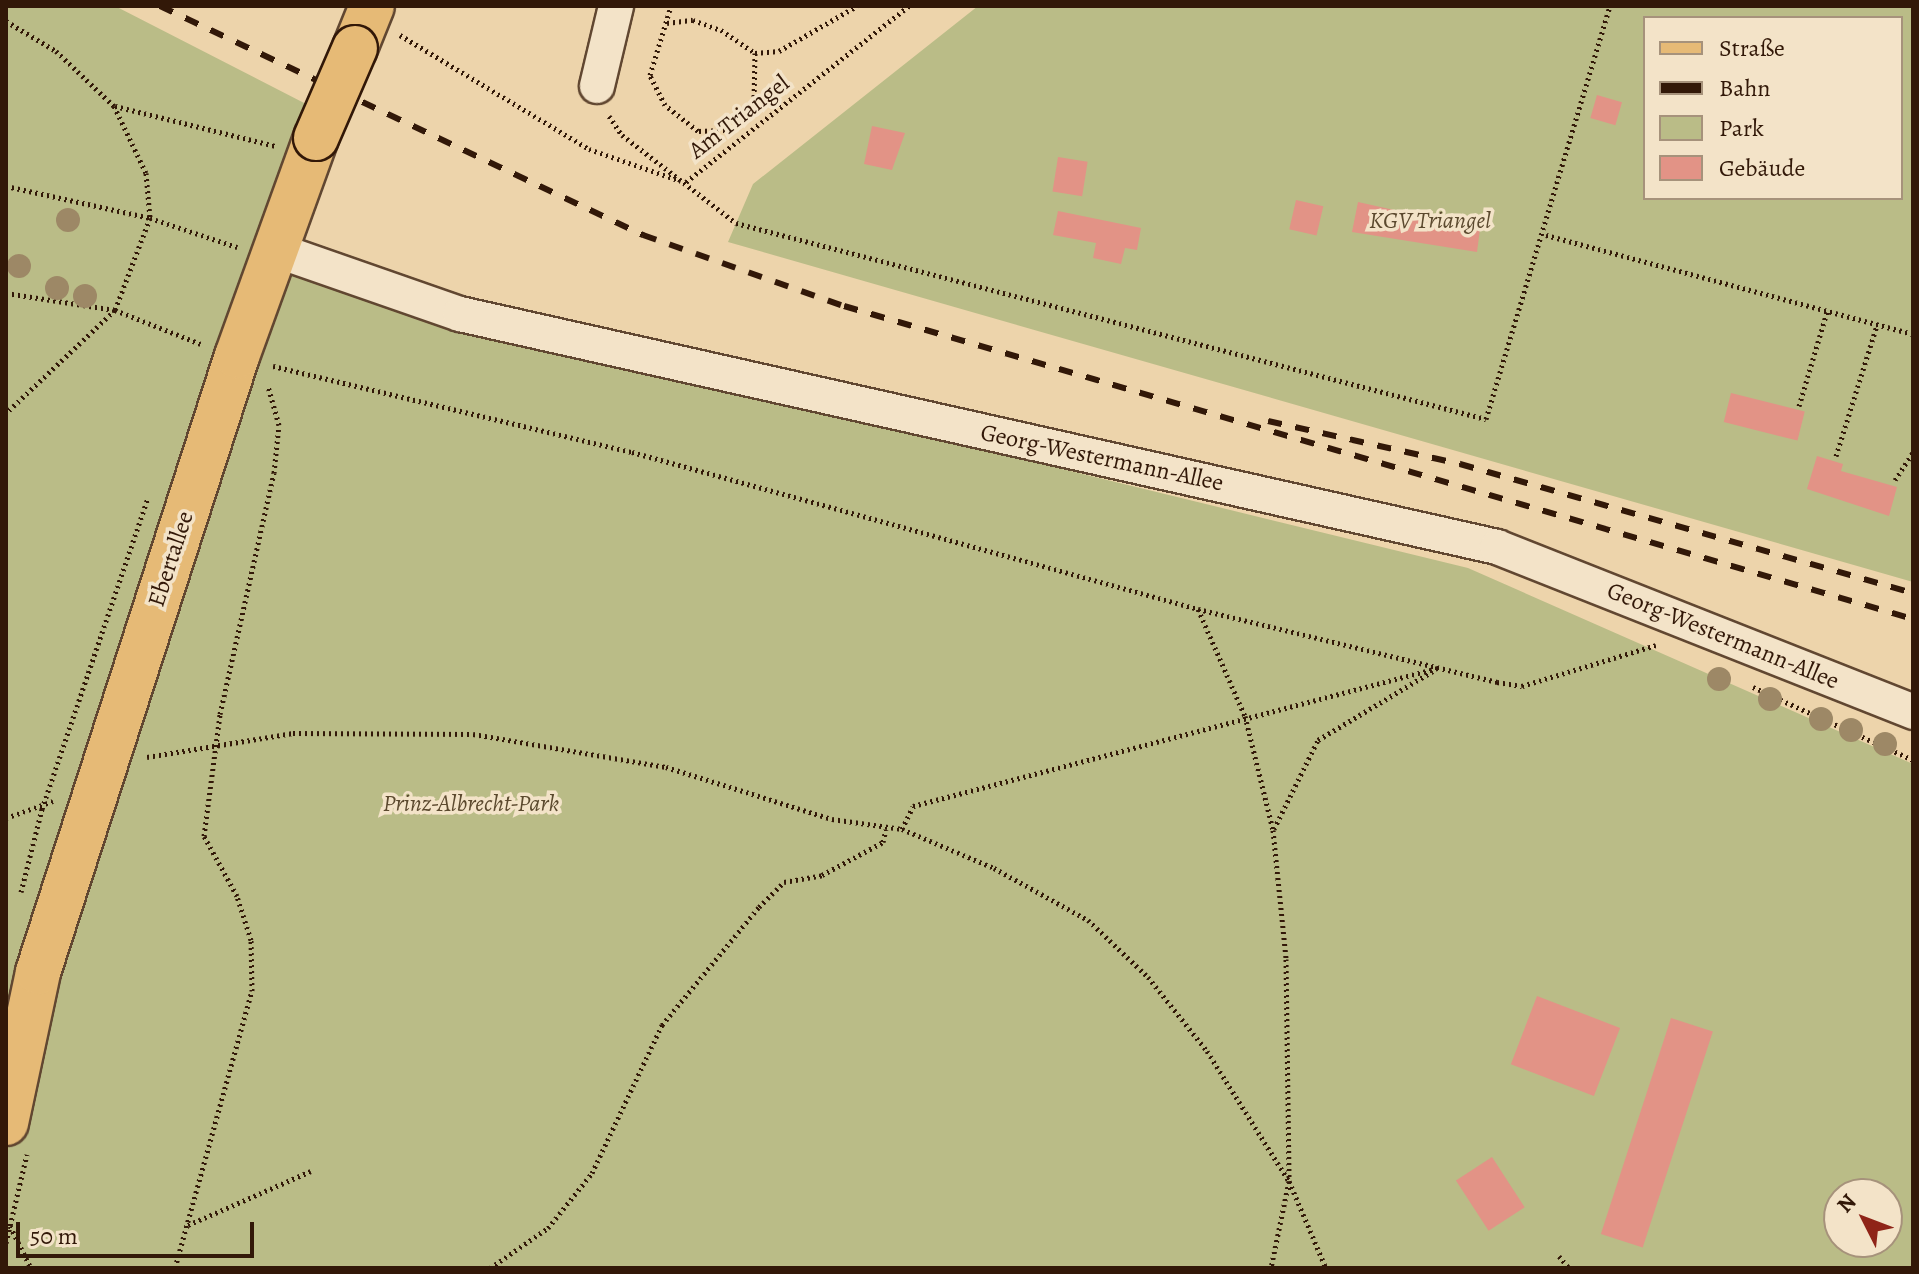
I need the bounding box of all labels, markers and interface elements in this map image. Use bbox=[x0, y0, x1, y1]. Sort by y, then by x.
legend bbox=[1643, 16, 1903, 200]
text: Straße bbox=[1719, 32, 1785, 64]
street label: Am Triangel bbox=[683, 69, 795, 165]
text: Bahn bbox=[1719, 72, 1770, 104]
text: Park bbox=[1719, 112, 1764, 144]
text: Gebäude bbox=[1719, 152, 1805, 184]
park label: KGV Triangel bbox=[1369, 207, 1491, 235]
street label: Georg-Westermann-Allee bbox=[978, 418, 1226, 498]
street label: Ebertallee bbox=[142, 508, 200, 610]
street label: Georg-Westermann-Allee bbox=[1603, 576, 1843, 696]
park label: Prinz-Albrecht-Park bbox=[383, 790, 559, 818]
north arrow bbox=[1823, 1178, 1903, 1258]
text: N bbox=[1830, 1187, 1863, 1219]
scale bar bbox=[20, 1206, 258, 1256]
text: 50 m bbox=[30, 1220, 78, 1252]

